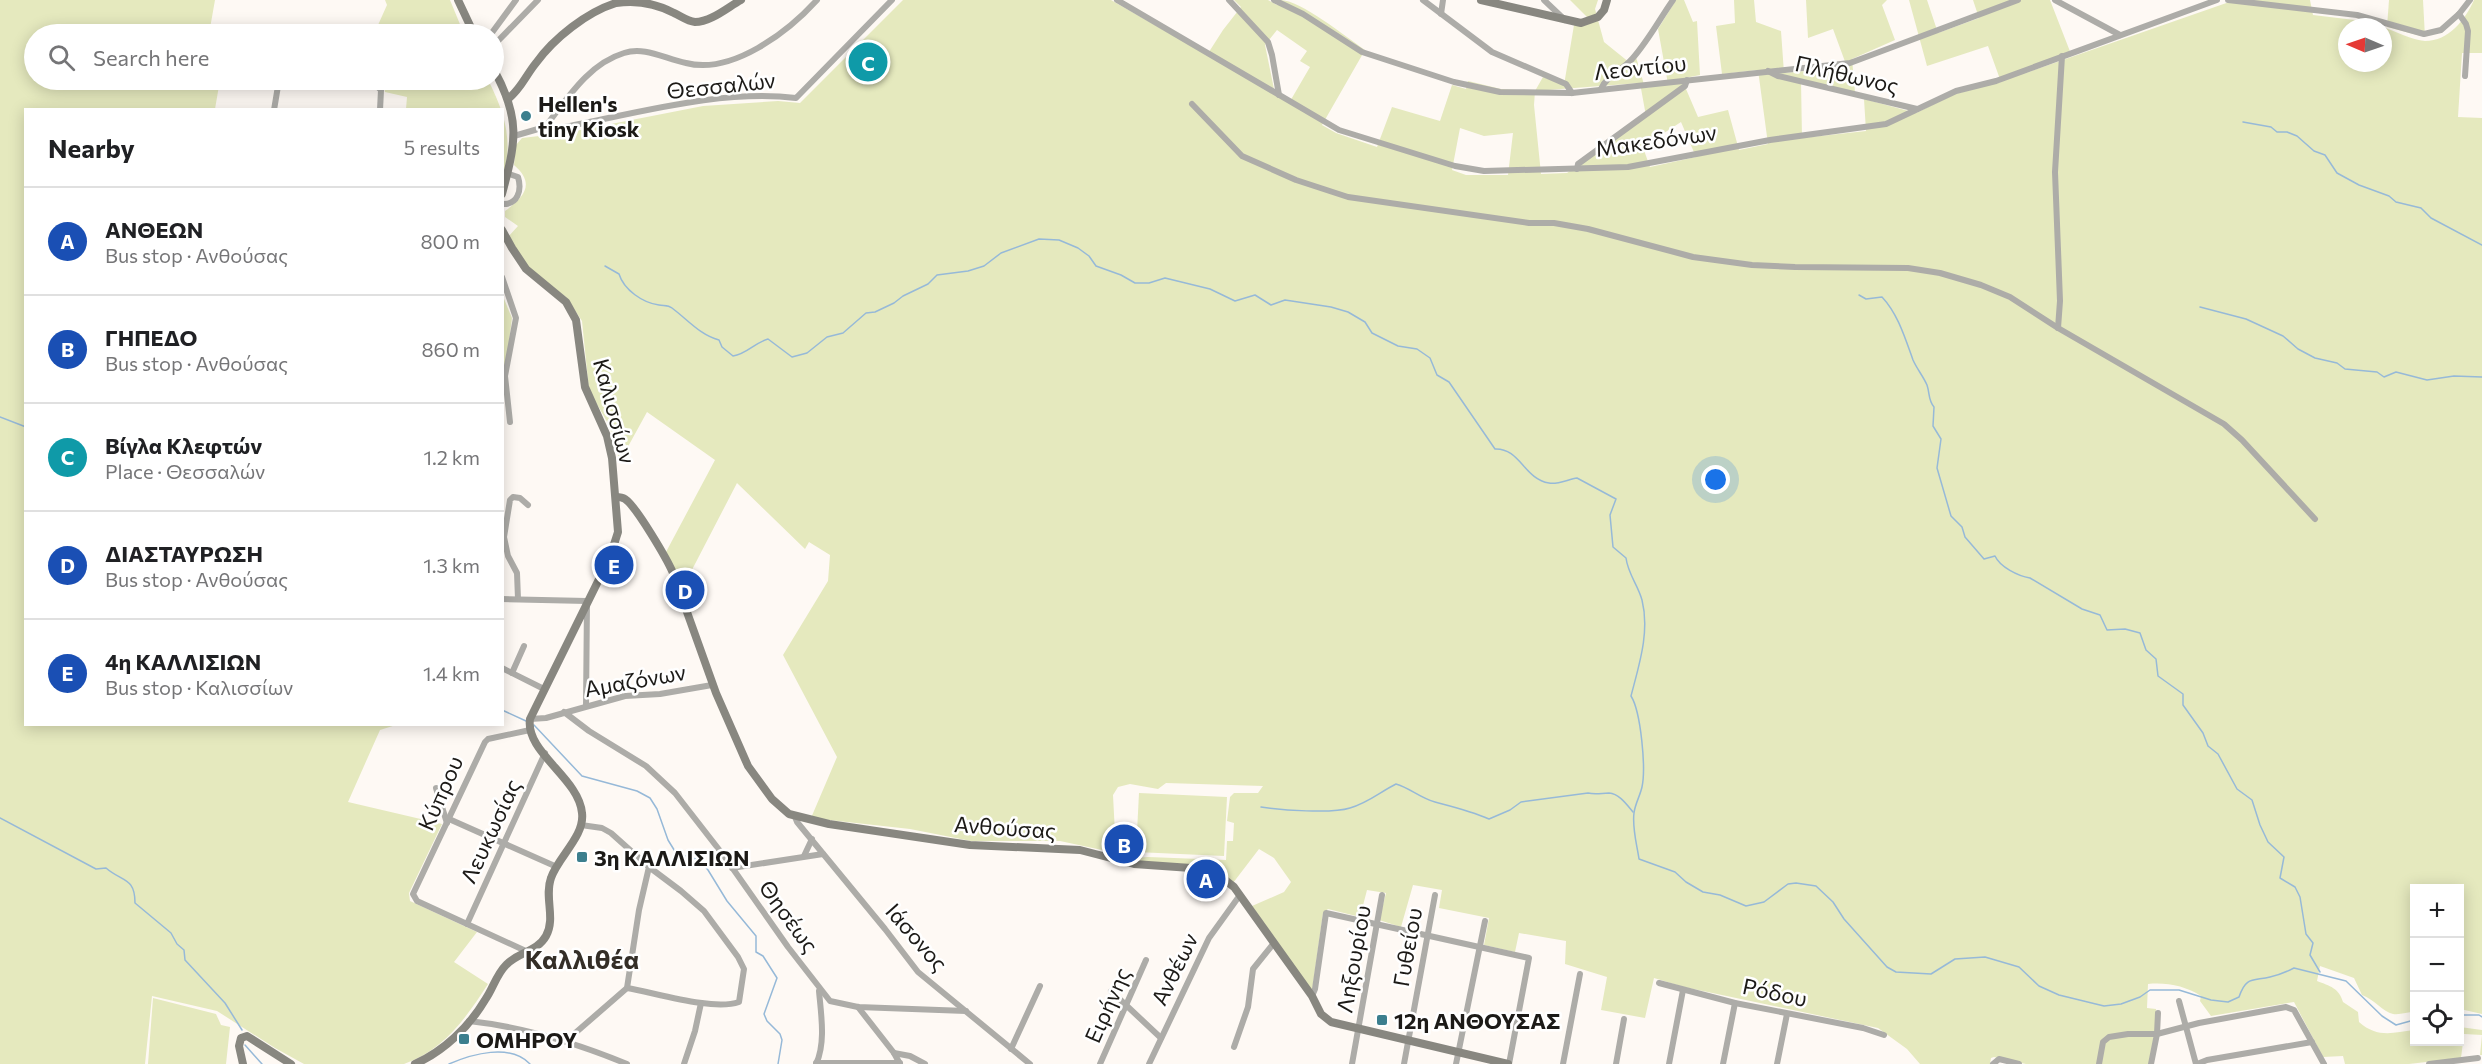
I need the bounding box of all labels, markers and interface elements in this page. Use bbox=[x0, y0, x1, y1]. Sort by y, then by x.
north arrow bbox=[2338, 18, 2392, 72]
search box bbox=[24, 24, 504, 90]
pin: C bbox=[848, 40, 888, 84]
icon: search bbox=[45, 41, 78, 74]
text: Search here bbox=[93, 44, 209, 71]
street label: Λεοντίου bbox=[1592, 49, 1688, 85]
street label: Πλήθωνος bbox=[1793, 49, 1901, 99]
street label: Θεσσαλών bbox=[665, 66, 777, 104]
place label: Hellen's tiny Kiosk bbox=[538, 90, 640, 142]
marker: Hellen's tiny Kiosk bbox=[519, 109, 533, 123]
street label: Μακεδόνων bbox=[1594, 118, 1718, 162]
text: Nearby bbox=[48, 132, 135, 163]
text: 5 results bbox=[404, 135, 480, 159]
text: ΑΝΘΕΩΝ bbox=[105, 216, 203, 243]
text: A bbox=[60, 229, 75, 253]
text: 800 m bbox=[420, 229, 480, 253]
text: Bus stop · Ανθούσας bbox=[105, 243, 288, 267]
text: ΓΗΠΕΔΟ bbox=[105, 324, 197, 351]
text: B bbox=[61, 337, 74, 361]
text: 860 m bbox=[421, 337, 480, 361]
text: Bus stop · Ανθούσας bbox=[105, 351, 288, 375]
street label: Καλισσίων bbox=[588, 356, 642, 466]
text: Βίγλα Κλεφτών bbox=[105, 432, 262, 459]
text: C bbox=[61, 445, 74, 469]
text: 1.2 km bbox=[424, 445, 480, 469]
text: Place · Θεσσαλών bbox=[105, 459, 265, 483]
your location bbox=[1701, 465, 1730, 494]
text: ΔΙΑΣΤΑΥΡΩΣΗ bbox=[105, 540, 263, 567]
pin: E bbox=[594, 542, 634, 588]
text: D bbox=[60, 553, 75, 577]
text: 1.3 km bbox=[423, 553, 480, 577]
text: Bus stop · Ανθούσας bbox=[105, 567, 288, 591]
pin: D bbox=[666, 568, 704, 612]
text: 4η ΚΑΛΛΙΣΙΩΝ bbox=[105, 648, 261, 675]
street label: Αμαζόνων bbox=[582, 658, 688, 702]
text: E bbox=[62, 661, 73, 685]
text: 1.4 km bbox=[423, 661, 480, 685]
text: Bus stop · Καλισσίων bbox=[105, 675, 293, 699]
street label: Κύπρου bbox=[412, 752, 468, 834]
street label: Λευκωσίας bbox=[454, 775, 526, 887]
street label: Ανθούσας bbox=[953, 810, 1057, 844]
pin: B bbox=[1104, 822, 1144, 866]
place label: 3η ΚΑΛΛΙΣΙΩΝ bbox=[594, 844, 750, 871]
marker: 3η ΚΑΛΛΙΣΙΩΝ bbox=[575, 850, 589, 864]
pin: A bbox=[1186, 856, 1226, 902]
street label: Θησέως bbox=[754, 874, 824, 958]
map controls bbox=[2410, 884, 2464, 1046]
button: + bbox=[2410, 884, 2464, 938]
street label: Ιάσονος bbox=[880, 898, 954, 976]
street label: Ληξουρίου bbox=[1330, 903, 1376, 1015]
street label: Γυθείου bbox=[1387, 905, 1427, 989]
street label: Ανθέων bbox=[1145, 928, 1203, 1010]
button: − bbox=[2410, 938, 2464, 992]
district label: Καλλιθέα bbox=[525, 943, 639, 974]
street label: Ειρήνης bbox=[1078, 963, 1136, 1047]
street label: Ρόδου bbox=[1740, 972, 1810, 1012]
button: locate bbox=[2410, 992, 2464, 1046]
place label: 12η ΑΝΘΟΥΣΑΣ bbox=[1394, 1007, 1560, 1034]
marker: 12η ΑΝΘΟΥΣΑΣ bbox=[1375, 1013, 1389, 1027]
place label: ΟΜΗΡΟΥ bbox=[476, 1026, 577, 1053]
marker: ΟΜΗΡΟΥ bbox=[457, 1032, 471, 1046]

